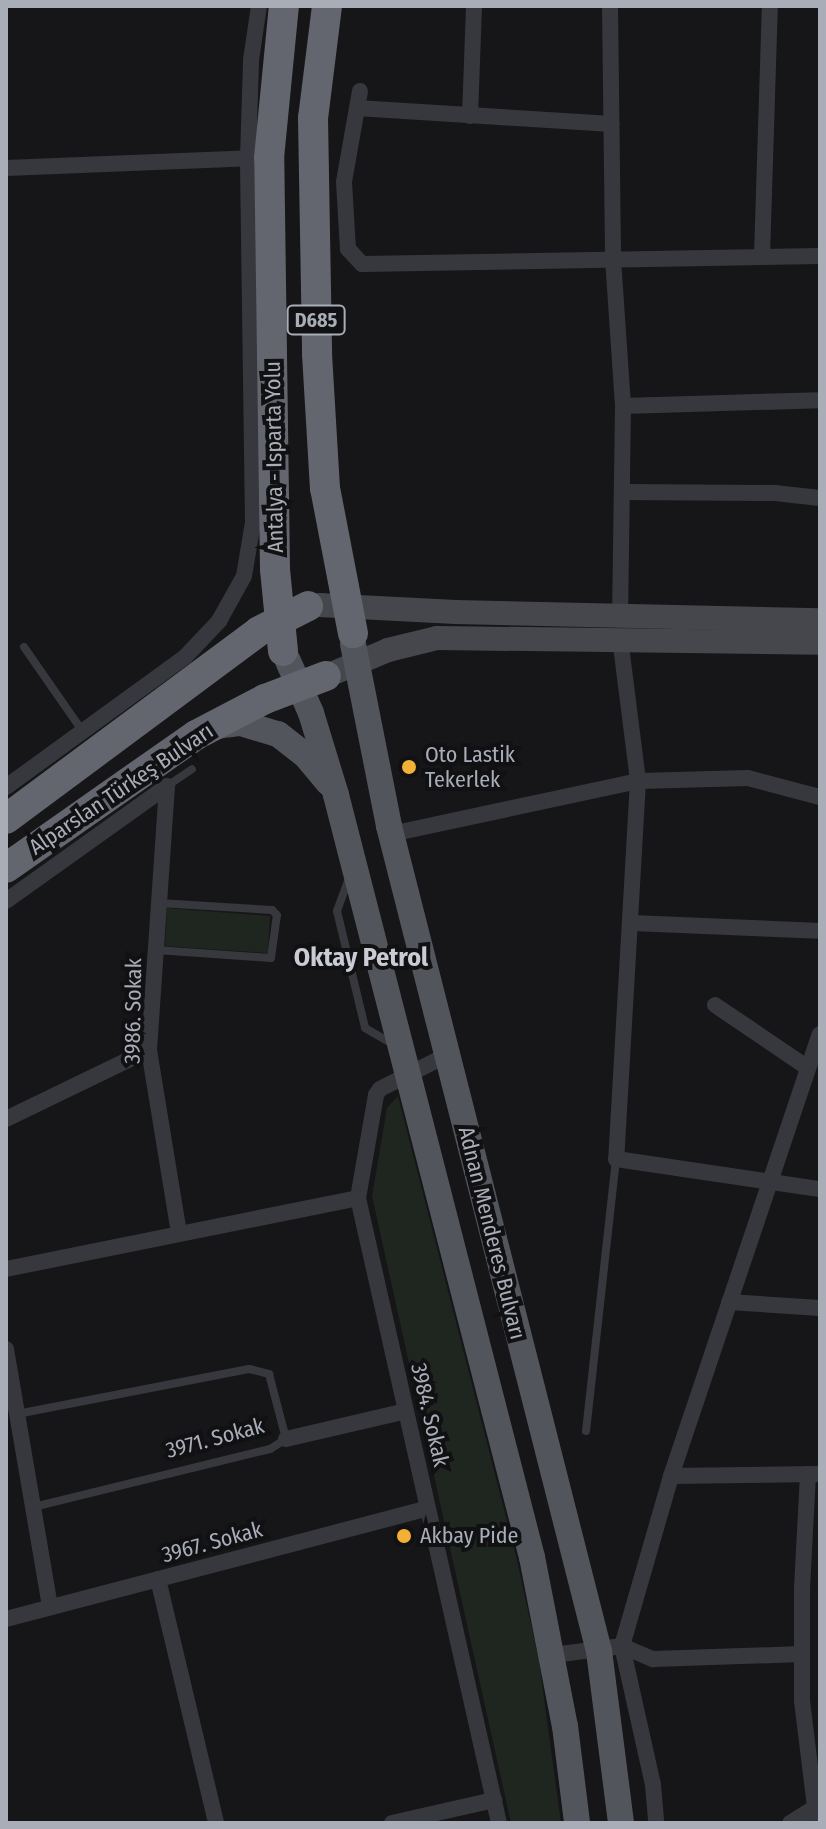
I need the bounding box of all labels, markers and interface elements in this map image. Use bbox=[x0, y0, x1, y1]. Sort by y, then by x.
road number: D685 bbox=[286, 304, 346, 336]
street label: Antalya - Isparta Yolu bbox=[259, 361, 289, 553]
street label: Alparslan Türkeş Bulvarı bbox=[24, 718, 218, 860]
place label: Oto Lastik Tekerlek bbox=[425, 741, 515, 792]
marker: Oto Lastik Tekerlek bbox=[400, 758, 418, 776]
district label: Oktay Petrol bbox=[294, 942, 428, 974]
street label: 3986. Sokak bbox=[119, 958, 147, 1064]
street label: Adnan Menderes Bulvarı bbox=[453, 1124, 531, 1342]
street label: 3984. Sokak bbox=[405, 1361, 455, 1469]
street label: 3971. Sokak bbox=[163, 1412, 267, 1464]
street label: 3967. Sokak bbox=[159, 1516, 265, 1568]
place label: Akbay Pide bbox=[420, 1523, 518, 1549]
marker: Akbay Pide bbox=[395, 1527, 413, 1545]

